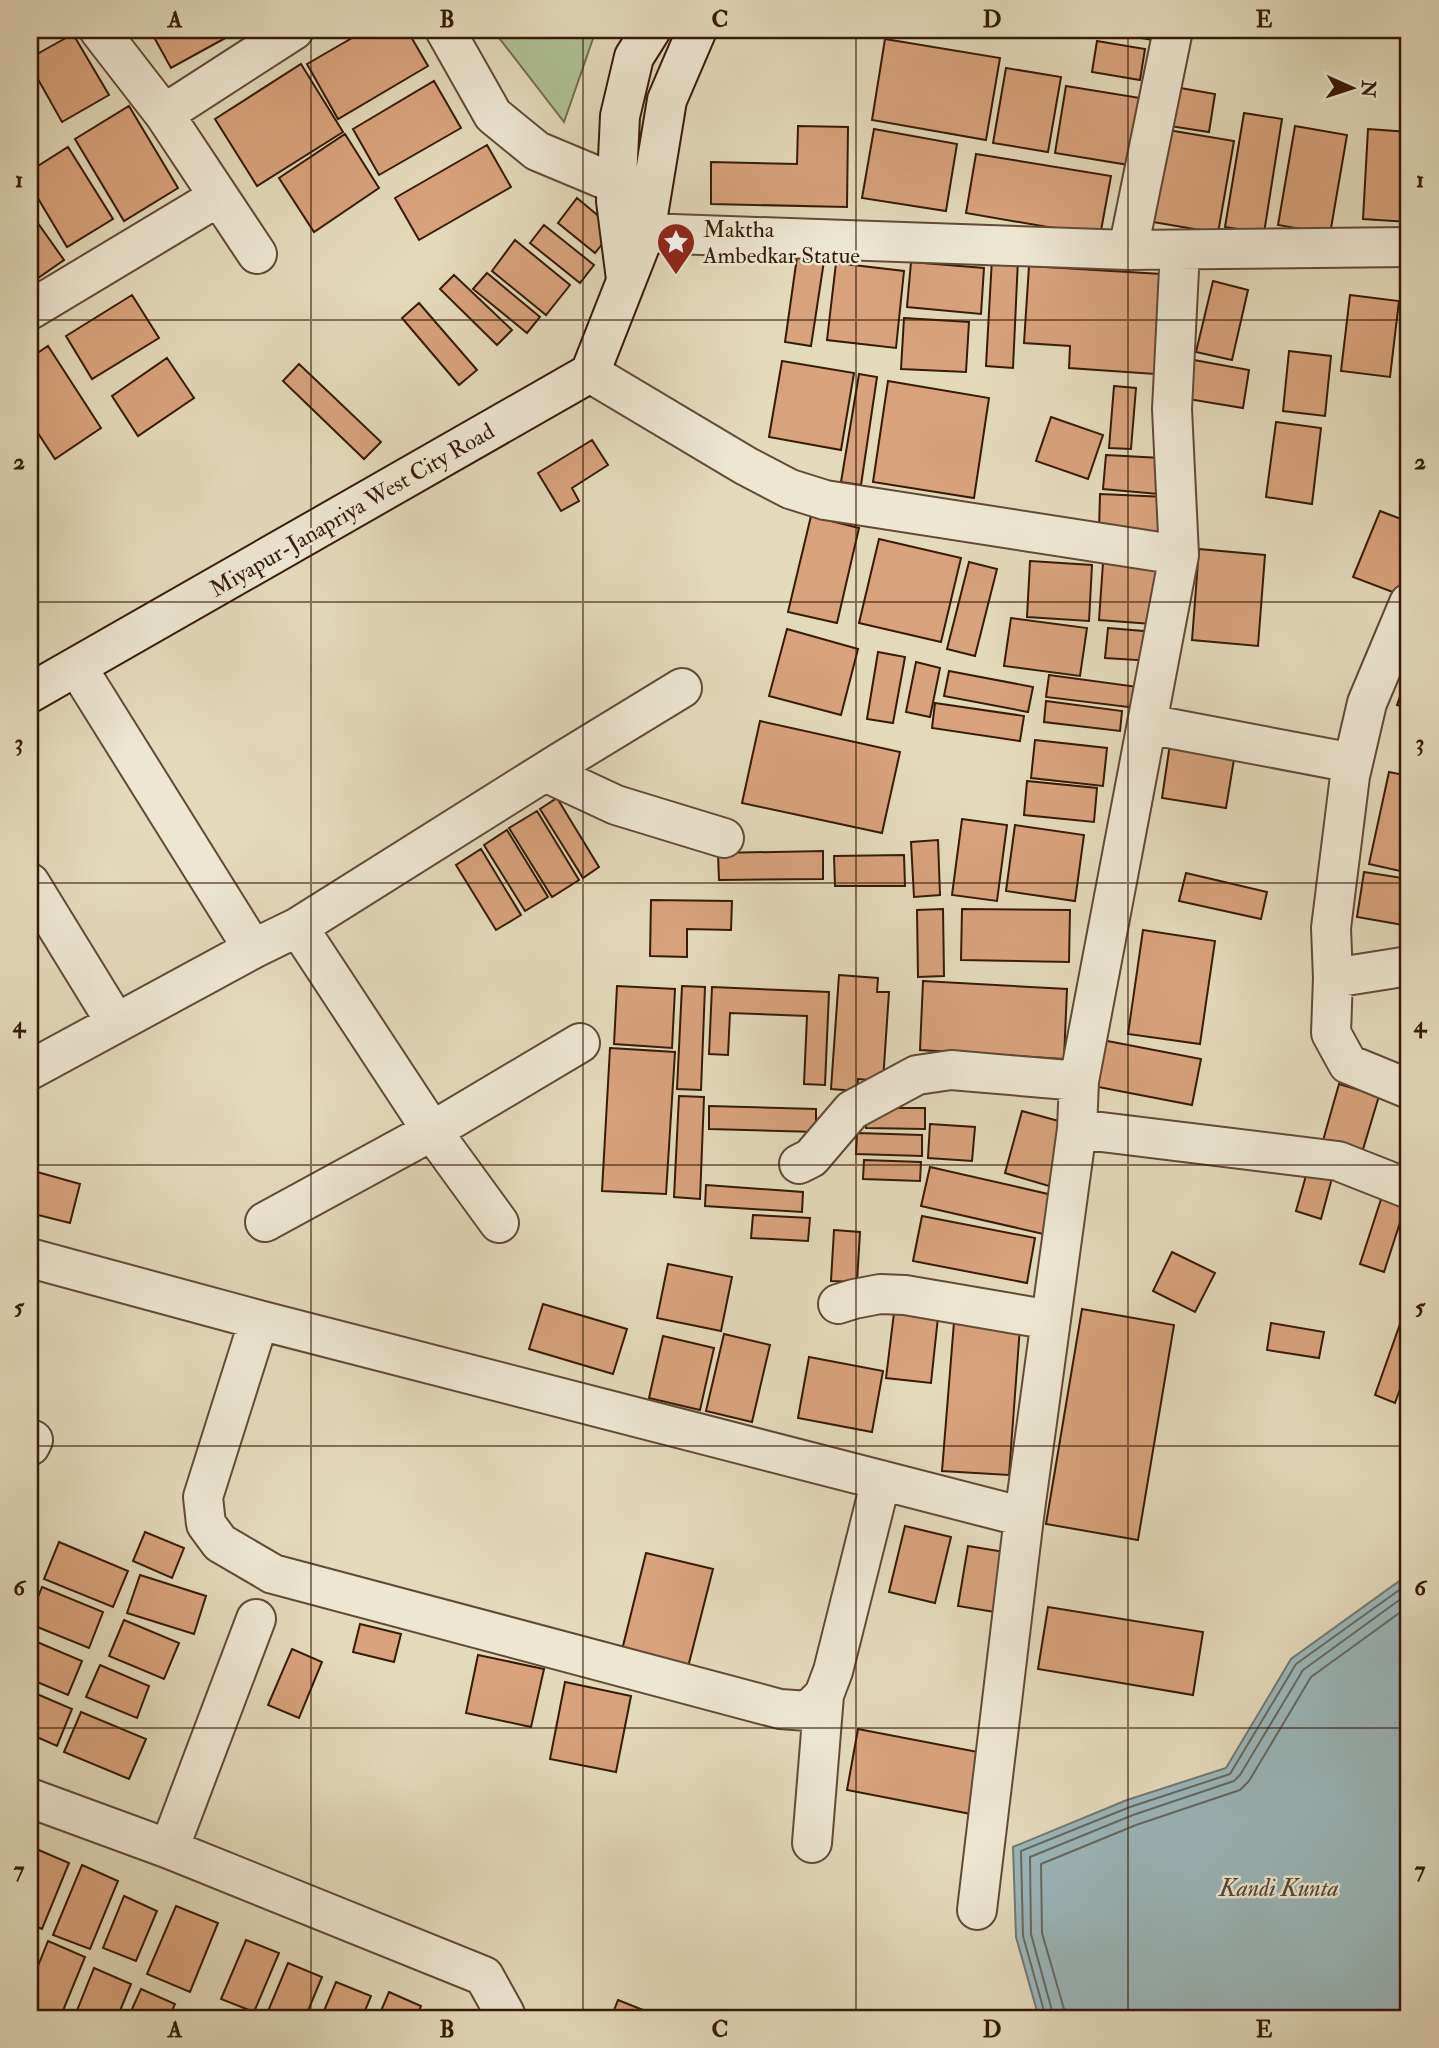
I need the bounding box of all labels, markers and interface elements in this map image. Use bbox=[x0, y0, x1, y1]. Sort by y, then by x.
text: A bbox=[167, 5, 183, 34]
text: B bbox=[439, 5, 455, 34]
text: C bbox=[712, 5, 728, 34]
text: D bbox=[983, 5, 1001, 34]
text: E bbox=[1256, 5, 1273, 34]
north arrow bbox=[1316, 52, 1386, 122]
text: N bbox=[1355, 79, 1380, 99]
text: 1 bbox=[15, 165, 23, 194]
text: 1 bbox=[1416, 165, 1424, 194]
place label: Maktha Ambedkar Statue bbox=[702, 215, 860, 270]
place icon: Maktha Ambedkar Statue bbox=[655, 221, 697, 276]
street label: Miyapur-Janapriya West City Road bbox=[205, 416, 500, 604]
text: 2 bbox=[13, 447, 25, 476]
text: 2 bbox=[1414, 447, 1426, 476]
text: 3 bbox=[15, 728, 23, 757]
text: 3 bbox=[1416, 728, 1424, 757]
text: 4 bbox=[12, 1010, 27, 1039]
text: 4 bbox=[1413, 1010, 1428, 1039]
text: 5 bbox=[14, 1292, 25, 1321]
text: 5 bbox=[1415, 1292, 1426, 1321]
text: 6 bbox=[13, 1573, 27, 1602]
text: 6 bbox=[1414, 1573, 1428, 1602]
text: 7 bbox=[14, 1855, 25, 1884]
text: 7 bbox=[1415, 1855, 1426, 1884]
water label: Kandi Kunta bbox=[1218, 1873, 1339, 1904]
text: A bbox=[167, 2015, 183, 2044]
text: B bbox=[439, 2015, 455, 2044]
text: C bbox=[712, 2015, 728, 2044]
text: D bbox=[983, 2015, 1001, 2044]
text: E bbox=[1256, 2015, 1273, 2044]

